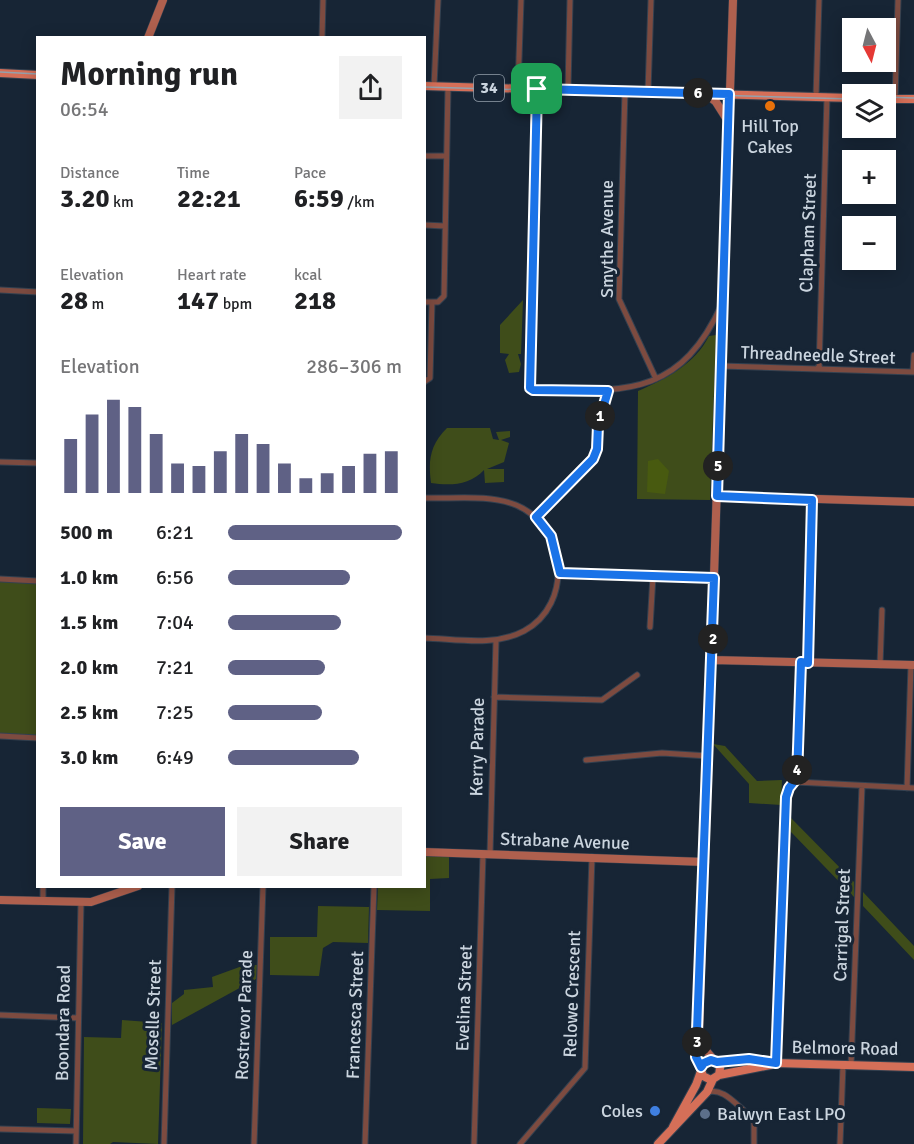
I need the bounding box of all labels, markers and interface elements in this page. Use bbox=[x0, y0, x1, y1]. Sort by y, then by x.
north arrow bbox=[842, 18, 896, 72]
map controls bbox=[842, 18, 896, 270]
text: Morning run bbox=[60, 54, 238, 95]
button: share bbox=[339, 56, 402, 119]
pin bbox=[511, 63, 562, 114]
icon: arrive bbox=[520, 72, 553, 105]
road number: 34 bbox=[474, 75, 504, 101]
pin: 6 bbox=[683, 78, 713, 108]
text: 6 bbox=[694, 83, 702, 103]
button: layers bbox=[842, 84, 896, 138]
text: 06:54 bbox=[60, 97, 109, 122]
marker: Hill Top Cakes bbox=[763, 99, 777, 113]
place label: Hill Top Cakes bbox=[741, 115, 799, 158]
button: + bbox=[842, 150, 896, 204]
text: Distance bbox=[60, 163, 120, 183]
text: Time bbox=[177, 163, 210, 183]
text: Pace bbox=[294, 163, 326, 183]
street label: Clapham Street bbox=[795, 173, 821, 293]
street label: Smythe Avenue bbox=[596, 180, 618, 298]
text: 3.20 bbox=[60, 183, 110, 215]
text: 22:21 bbox=[177, 183, 241, 215]
text: 6:59 bbox=[294, 183, 344, 215]
text: km bbox=[110, 192, 134, 212]
text: /km bbox=[344, 192, 375, 212]
button: − bbox=[842, 216, 896, 270]
text: Elevation bbox=[60, 265, 124, 285]
text: Heart rate bbox=[177, 265, 246, 285]
text: kcal bbox=[294, 265, 322, 285]
text: 28 bbox=[60, 285, 88, 317]
text: 147 bbox=[177, 285, 219, 317]
text: 218 bbox=[294, 285, 336, 317]
text: m bbox=[88, 294, 104, 314]
text: bpm bbox=[219, 294, 252, 314]
street label: Threadneedle Street bbox=[740, 341, 896, 369]
text: Elevation bbox=[60, 354, 140, 379]
text: 286–306 m bbox=[306, 354, 402, 379]
pin: 1 bbox=[585, 401, 615, 431]
text: 1 bbox=[596, 406, 604, 426]
pin: 5 bbox=[703, 451, 733, 481]
text: 5 bbox=[714, 456, 722, 476]
text: 500 m bbox=[60, 520, 113, 545]
text: 6:21 bbox=[156, 520, 194, 545]
text: 1.0 km bbox=[60, 565, 118, 590]
text: 6:56 bbox=[156, 565, 194, 590]
text: 1.5 km bbox=[60, 610, 118, 635]
text: 7:04 bbox=[156, 610, 194, 635]
pin: 2 bbox=[698, 624, 728, 654]
text: 2 bbox=[709, 629, 717, 649]
text: 2.0 km bbox=[60, 655, 118, 680]
text: 7:21 bbox=[156, 655, 194, 680]
street label: Kerry Parade bbox=[465, 698, 489, 796]
text: 2.5 km bbox=[60, 700, 118, 725]
text: 7:25 bbox=[156, 700, 194, 725]
text: 3.0 km bbox=[60, 745, 118, 770]
text: 6:49 bbox=[156, 745, 194, 770]
pin: 4 bbox=[782, 755, 812, 785]
text: 4 bbox=[793, 760, 801, 780]
button: Save bbox=[60, 807, 225, 876]
button: Share bbox=[237, 807, 402, 876]
street label: Strabane Avenue bbox=[500, 828, 630, 854]
street label: Carrigal Street bbox=[829, 868, 855, 982]
street label: Relowe Crescent bbox=[559, 930, 585, 1058]
street label: Evelina Street bbox=[451, 944, 477, 1052]
street label: Rostrevor Parade bbox=[231, 950, 257, 1080]
street label: Francesca Street bbox=[342, 951, 368, 1079]
street label: Moselle Street bbox=[140, 959, 166, 1071]
street label: Boondara Road bbox=[51, 965, 75, 1081]
pin: 3 bbox=[682, 1027, 712, 1057]
text: 3 bbox=[693, 1032, 701, 1052]
street label: Belmore Road bbox=[791, 1036, 899, 1060]
place label: Coles bbox=[601, 1100, 643, 1122]
place label: Balwyn East LPO bbox=[717, 1103, 846, 1125]
marker: Coles bbox=[648, 1104, 662, 1118]
marker: Balwyn East LPO bbox=[698, 1107, 712, 1121]

